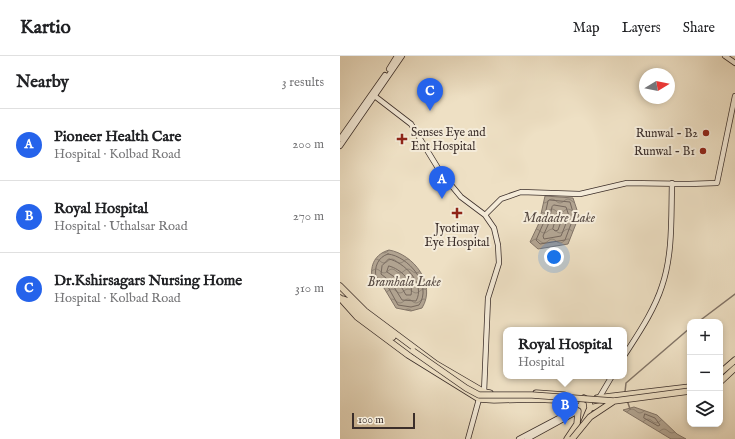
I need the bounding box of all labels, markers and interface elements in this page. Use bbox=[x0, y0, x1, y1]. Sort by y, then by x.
text: Kartio bbox=[20, 16, 71, 40]
text: Map bbox=[573, 19, 600, 37]
text: Layers bbox=[622, 19, 661, 37]
text: Share bbox=[683, 19, 715, 37]
north arrow bbox=[639, 68, 675, 104]
text: Nearby bbox=[16, 72, 69, 93]
text: 3 results bbox=[282, 74, 324, 91]
pin: C bbox=[417, 78, 443, 111]
place label: Senses Eye and Ent Hospital bbox=[411, 125, 486, 155]
place label: Runwal - B2 bbox=[636, 126, 698, 141]
text: Pioneer Health Care bbox=[54, 127, 181, 146]
marker: Runwal - B2 bbox=[701, 128, 711, 138]
marker: Senses Eye and Ent Hospital bbox=[396, 133, 408, 145]
text: A bbox=[25, 136, 33, 153]
text: 200 m bbox=[292, 136, 324, 153]
place label: Runwal - B1 bbox=[634, 144, 695, 159]
text: Hospital · Kolbad Road bbox=[54, 146, 181, 163]
marker: Runwal - B1 bbox=[698, 146, 708, 156]
pin: A bbox=[429, 166, 455, 199]
text: Royal Hospital bbox=[54, 199, 148, 218]
marker: Jyotimay Eye Hospital bbox=[451, 207, 463, 219]
text: B bbox=[25, 208, 33, 225]
text: 270 m bbox=[293, 208, 324, 225]
water label: Madadre Lake bbox=[523, 210, 596, 227]
text: Hospital · Uthalsar Road bbox=[54, 218, 188, 235]
place label: Jyotimay Eye Hospital bbox=[424, 221, 490, 251]
your location bbox=[544, 247, 564, 267]
text: Dr.Kshirsagars Nursing Home bbox=[54, 271, 242, 290]
water label: Bramhala Lake bbox=[367, 274, 442, 291]
text: C bbox=[24, 280, 34, 297]
text: 310 m bbox=[295, 280, 324, 297]
text: Hospital · Kolbad Road bbox=[54, 290, 181, 307]
map controls bbox=[687, 319, 723, 427]
button: + bbox=[687, 319, 723, 355]
popup bbox=[503, 327, 627, 379]
text: Royal Hospital bbox=[518, 335, 612, 354]
text: Hospital bbox=[518, 354, 565, 371]
button: − bbox=[687, 355, 723, 391]
button: layers bbox=[687, 391, 723, 427]
pin: B bbox=[552, 392, 578, 425]
scale bar bbox=[352, 411, 415, 430]
text: 100 m bbox=[358, 413, 384, 427]

